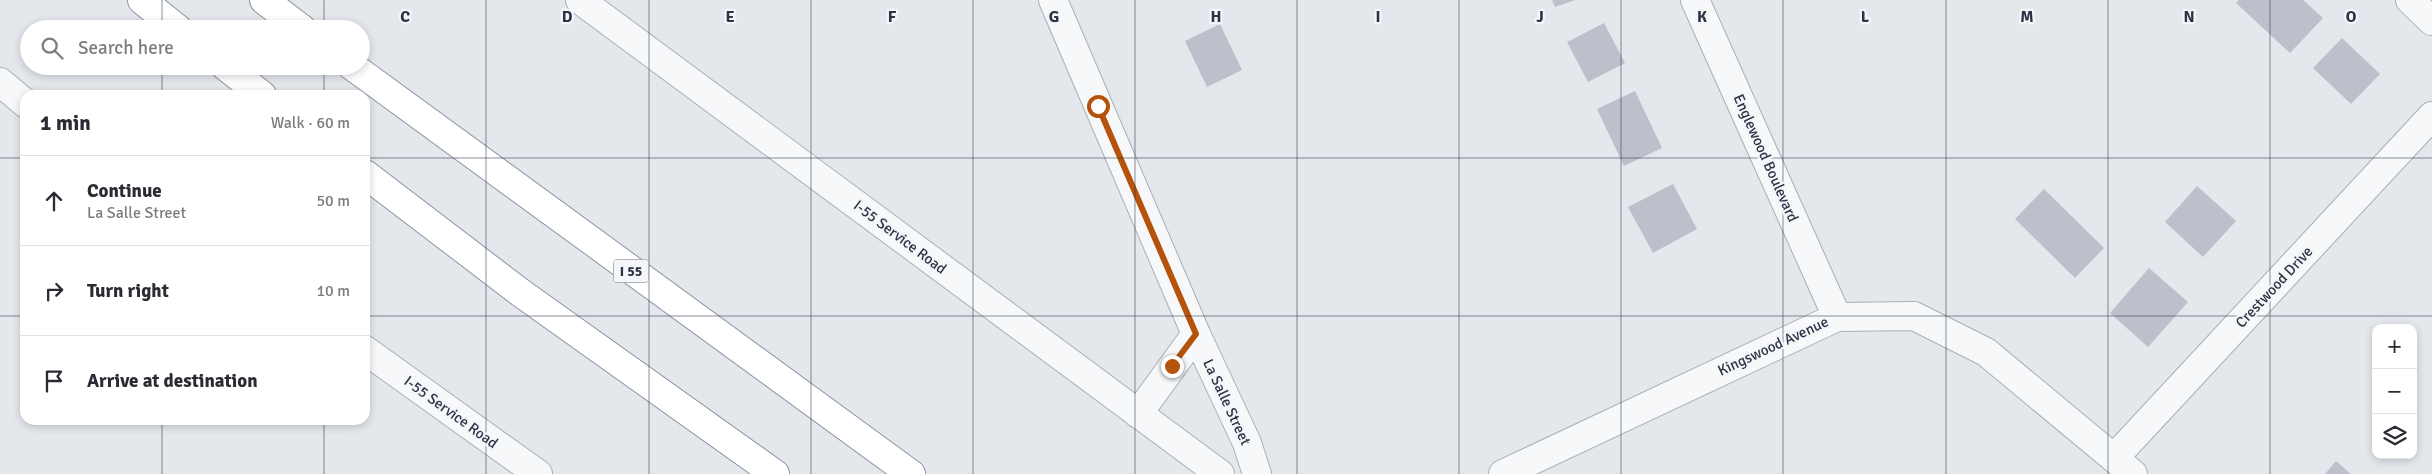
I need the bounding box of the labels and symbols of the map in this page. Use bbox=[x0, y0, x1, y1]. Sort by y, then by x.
text: C bbox=[400, 7, 410, 27]
text: D bbox=[562, 7, 573, 27]
text: E bbox=[725, 7, 735, 27]
text: F bbox=[888, 7, 897, 27]
text: G bbox=[1049, 7, 1059, 27]
text: H bbox=[1211, 7, 1221, 27]
text: I bbox=[1375, 7, 1381, 27]
text: J bbox=[1536, 7, 1544, 27]
text: K bbox=[1697, 7, 1707, 27]
text: L bbox=[1861, 7, 1870, 27]
text: M bbox=[2020, 7, 2034, 27]
text: N bbox=[2183, 7, 2195, 27]
text: O bbox=[2346, 7, 2357, 27]
street label: Englewood Boulevard bbox=[1730, 91, 1802, 225]
route start bbox=[1087, 95, 1110, 118]
street label: I-55 Service Road bbox=[850, 196, 950, 278]
street label: Crestwood Drive bbox=[2232, 243, 2316, 331]
road number: I 55 bbox=[614, 260, 648, 282]
street label: Kingswood Avenue bbox=[1715, 312, 1831, 380]
route end bbox=[1161, 355, 1184, 378]
street label: La Salle Street bbox=[1199, 356, 1255, 448]
street label: I-55 Service Road bbox=[401, 372, 501, 452]

